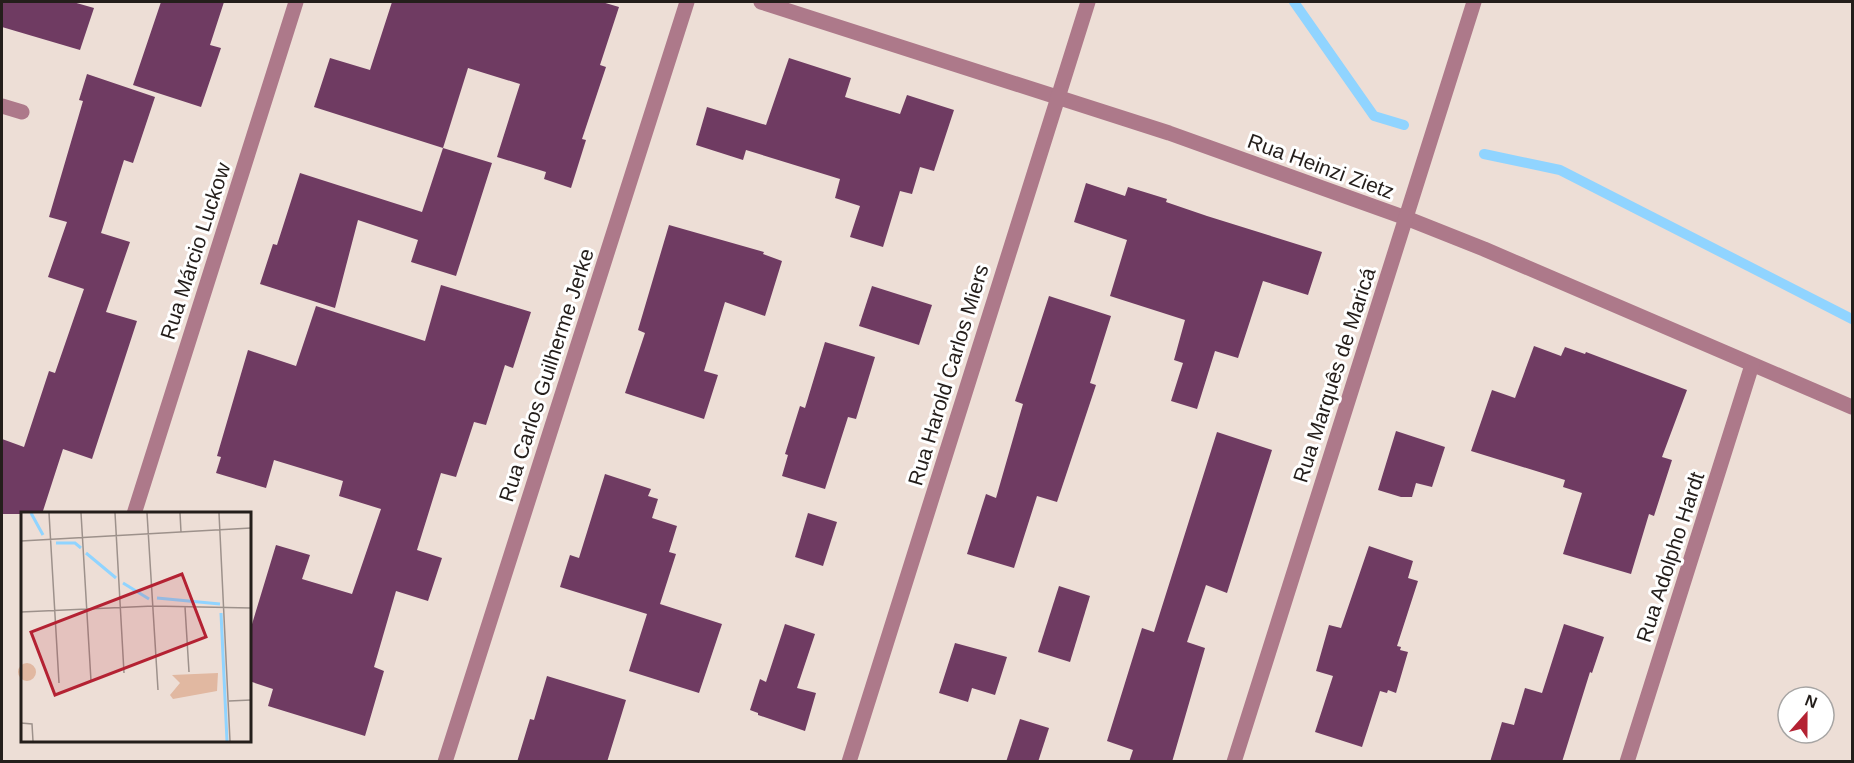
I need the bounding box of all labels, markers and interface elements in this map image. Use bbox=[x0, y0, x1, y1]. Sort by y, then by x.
street label: Rua Heinzi Zietz bbox=[1245, 129, 1397, 203]
street label: Rua Márcio Luckow bbox=[156, 159, 235, 342]
street label: Rua Carlos Guilherme Jerke bbox=[494, 245, 598, 505]
street label: Rua Harold Carlos Miers bbox=[903, 262, 993, 488]
street label: Rua Marquês de Maricá bbox=[1288, 265, 1380, 485]
street label: Rua Adolpho Hardt bbox=[1632, 469, 1708, 645]
inset map bbox=[21, 512, 250, 742]
north arrow bbox=[1776, 685, 1836, 745]
text: N bbox=[1803, 691, 1820, 711]

